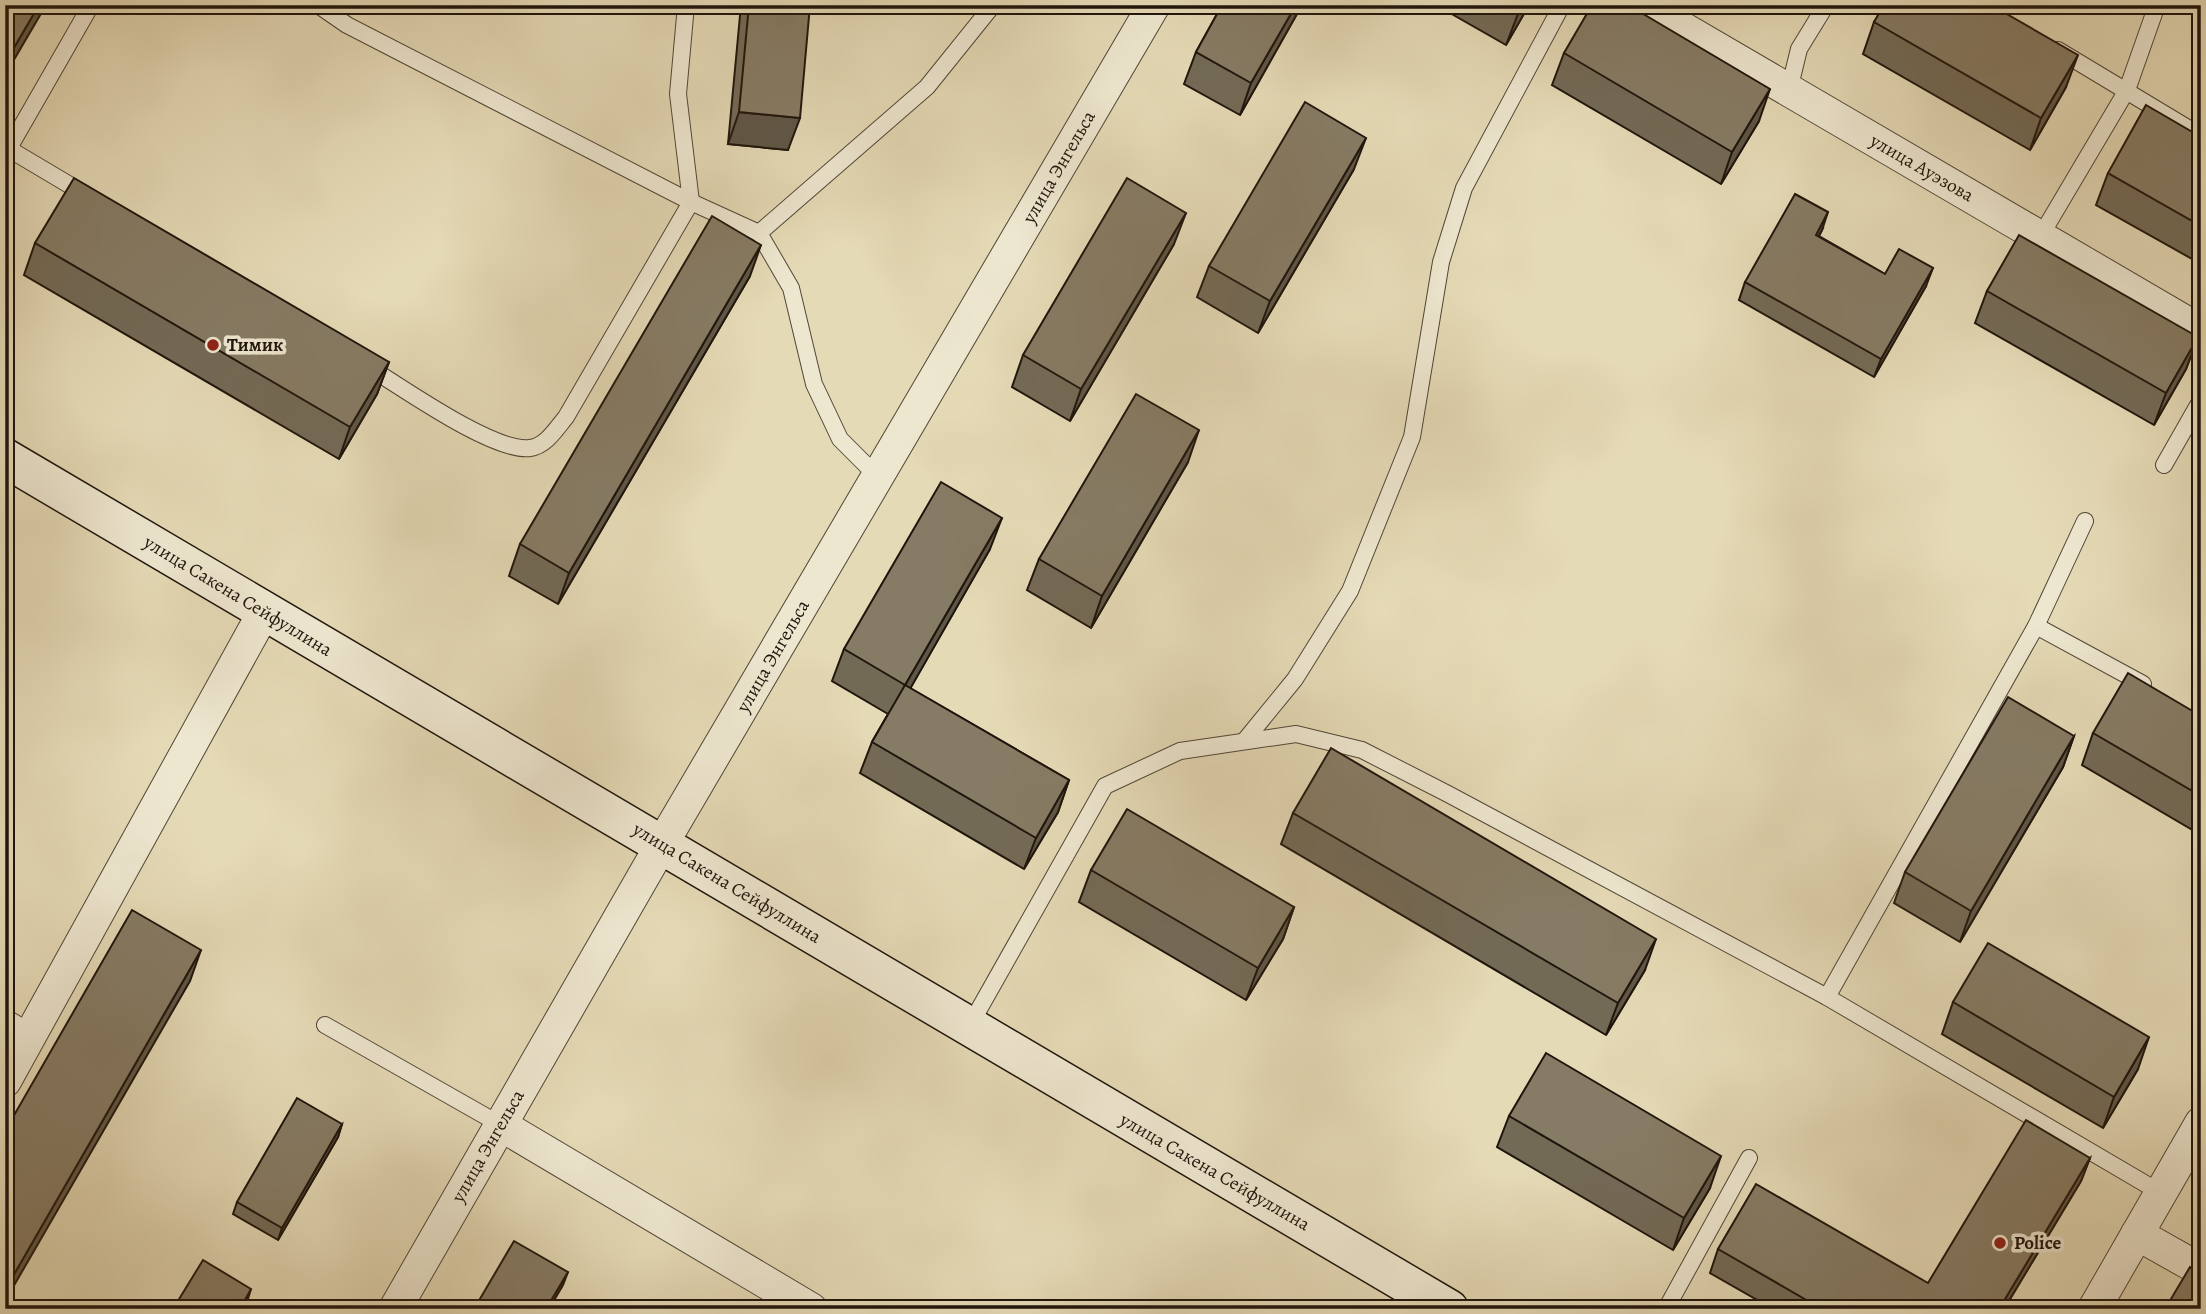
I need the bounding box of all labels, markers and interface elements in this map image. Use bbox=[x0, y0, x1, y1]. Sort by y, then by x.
street label: улица Энгельса bbox=[1016, 106, 1102, 229]
street label: улица Ауэзова bbox=[1864, 127, 1979, 208]
place label: Тимик bbox=[227, 332, 283, 358]
marker: Тимик bbox=[205, 337, 221, 353]
street label: улица Сакена Сейфуллина bbox=[138, 529, 337, 663]
street label: улица Энгельса bbox=[730, 595, 816, 718]
street label: улица Сакена Сейфуллина bbox=[627, 816, 826, 950]
street label: улица Энгельса bbox=[445, 1085, 531, 1208]
street label: улица Сакена Сейфуллина bbox=[1114, 1106, 1315, 1237]
place label: Police bbox=[2014, 1230, 2062, 1256]
marker: Police bbox=[1992, 1235, 2008, 1251]

